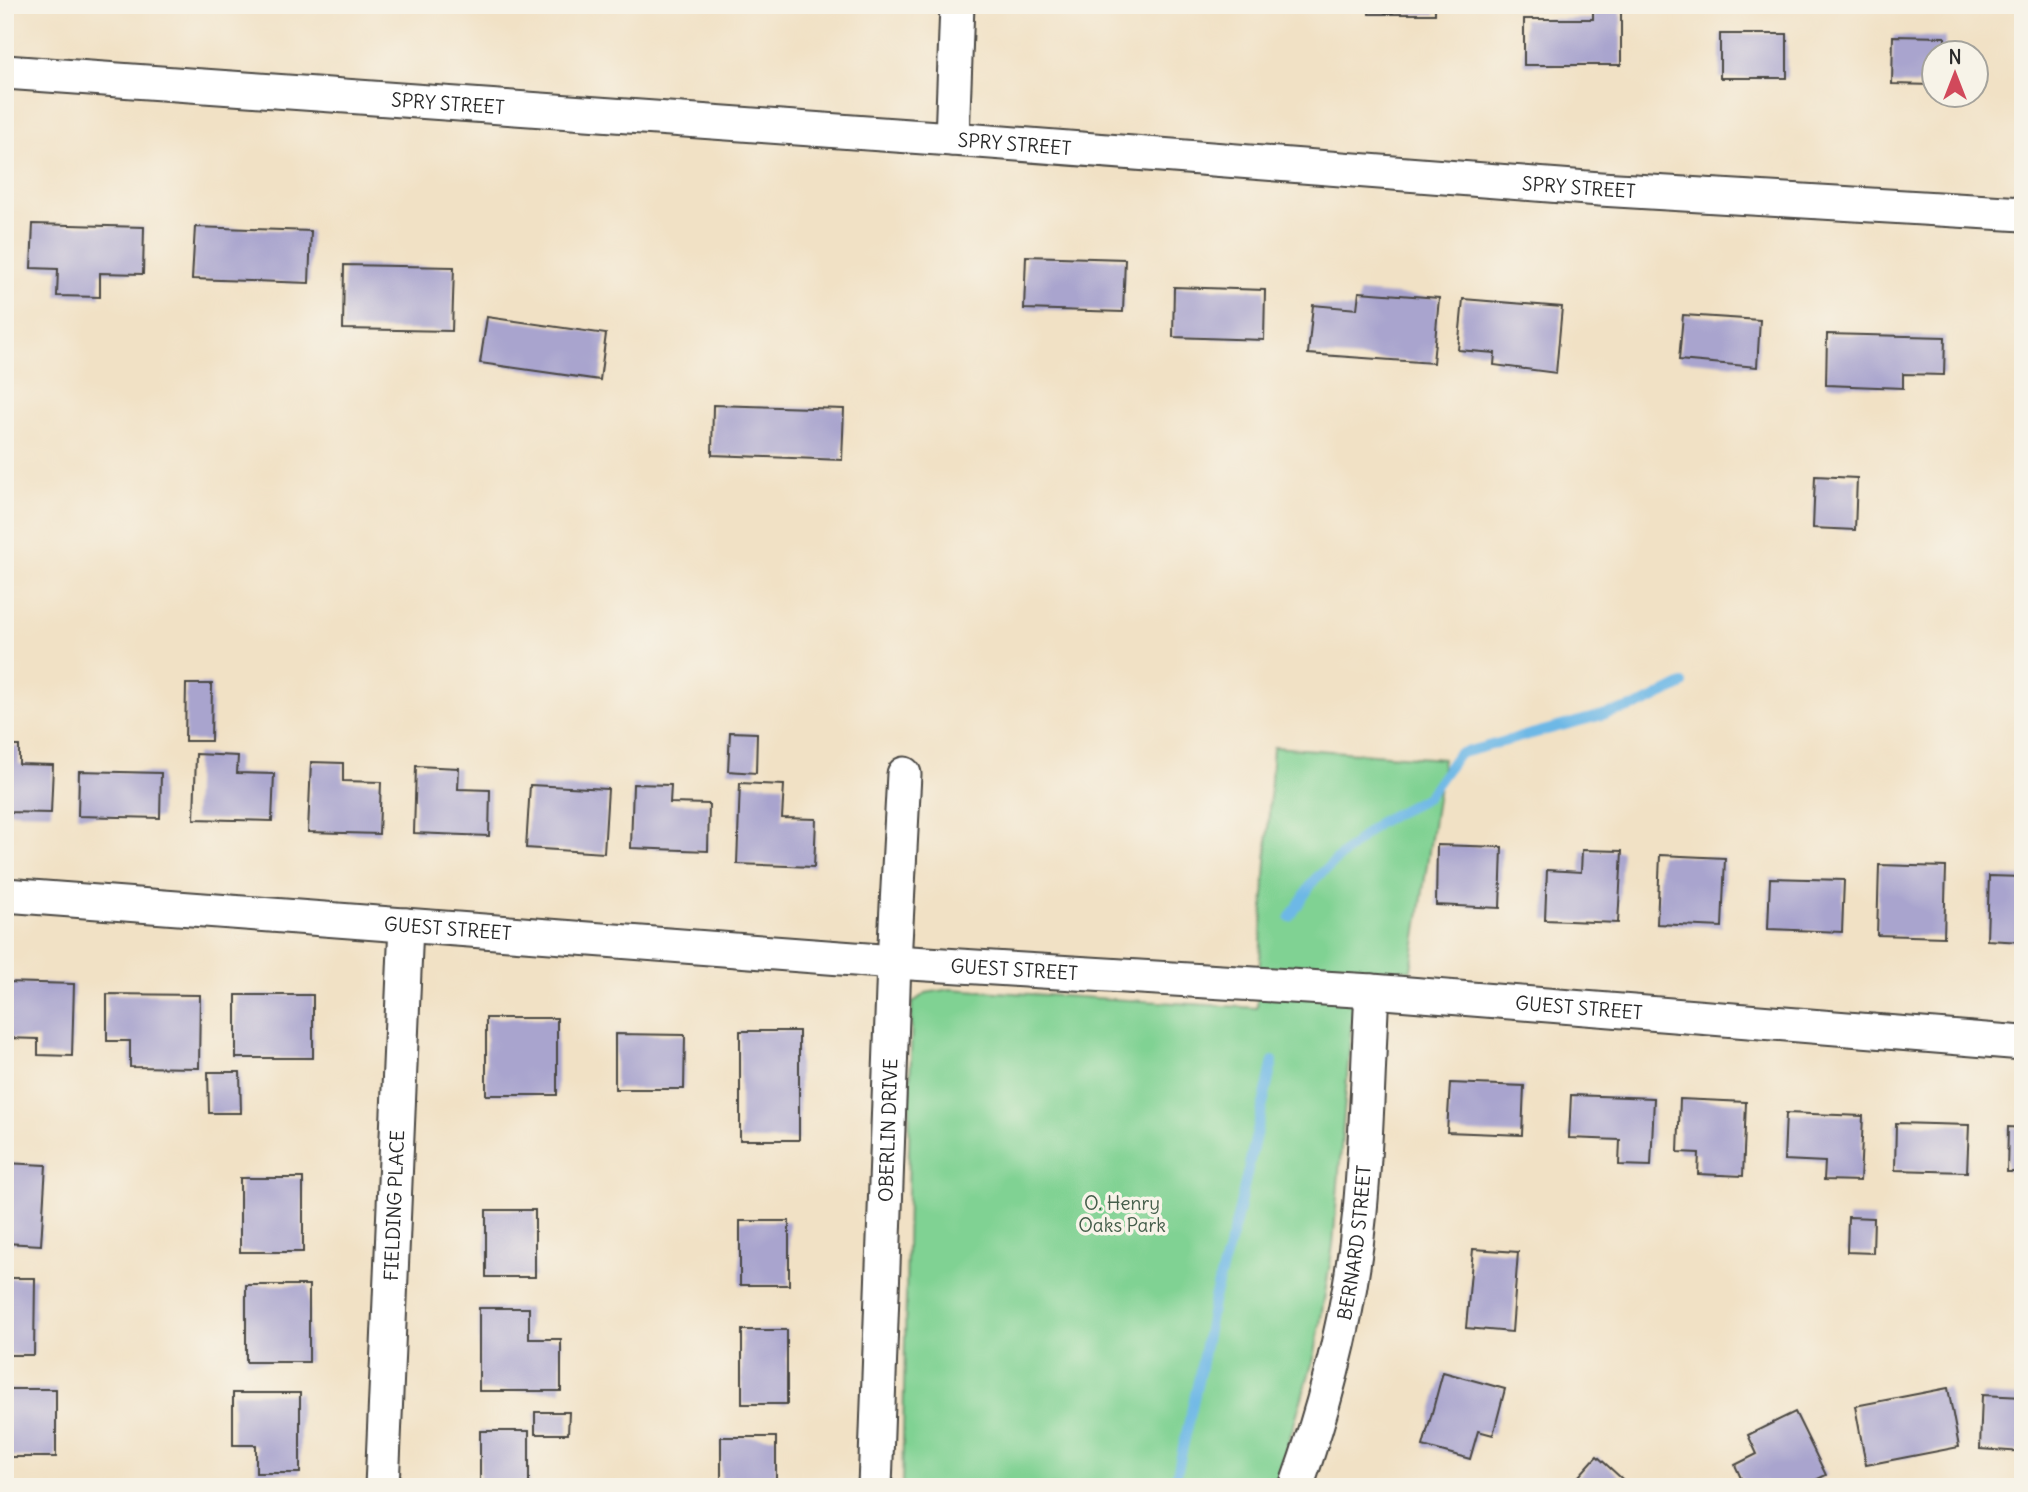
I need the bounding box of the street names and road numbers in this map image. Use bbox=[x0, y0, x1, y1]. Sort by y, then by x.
street label: SPRY STREET bbox=[390, 87, 506, 119]
street label: SPRY STREET bbox=[957, 127, 1072, 160]
street label: SPRY STREET bbox=[1521, 171, 1636, 203]
street label: GUEST STREET bbox=[383, 912, 512, 945]
street label: GUEST STREET bbox=[950, 953, 1079, 985]
street label: GUEST STREET bbox=[1514, 990, 1644, 1025]
street label: OBERLIN DRIVE bbox=[873, 1058, 903, 1202]
street label: FIELDING PLACE bbox=[379, 1129, 409, 1281]
street label: BERNARD STREET bbox=[1332, 1164, 1376, 1322]

